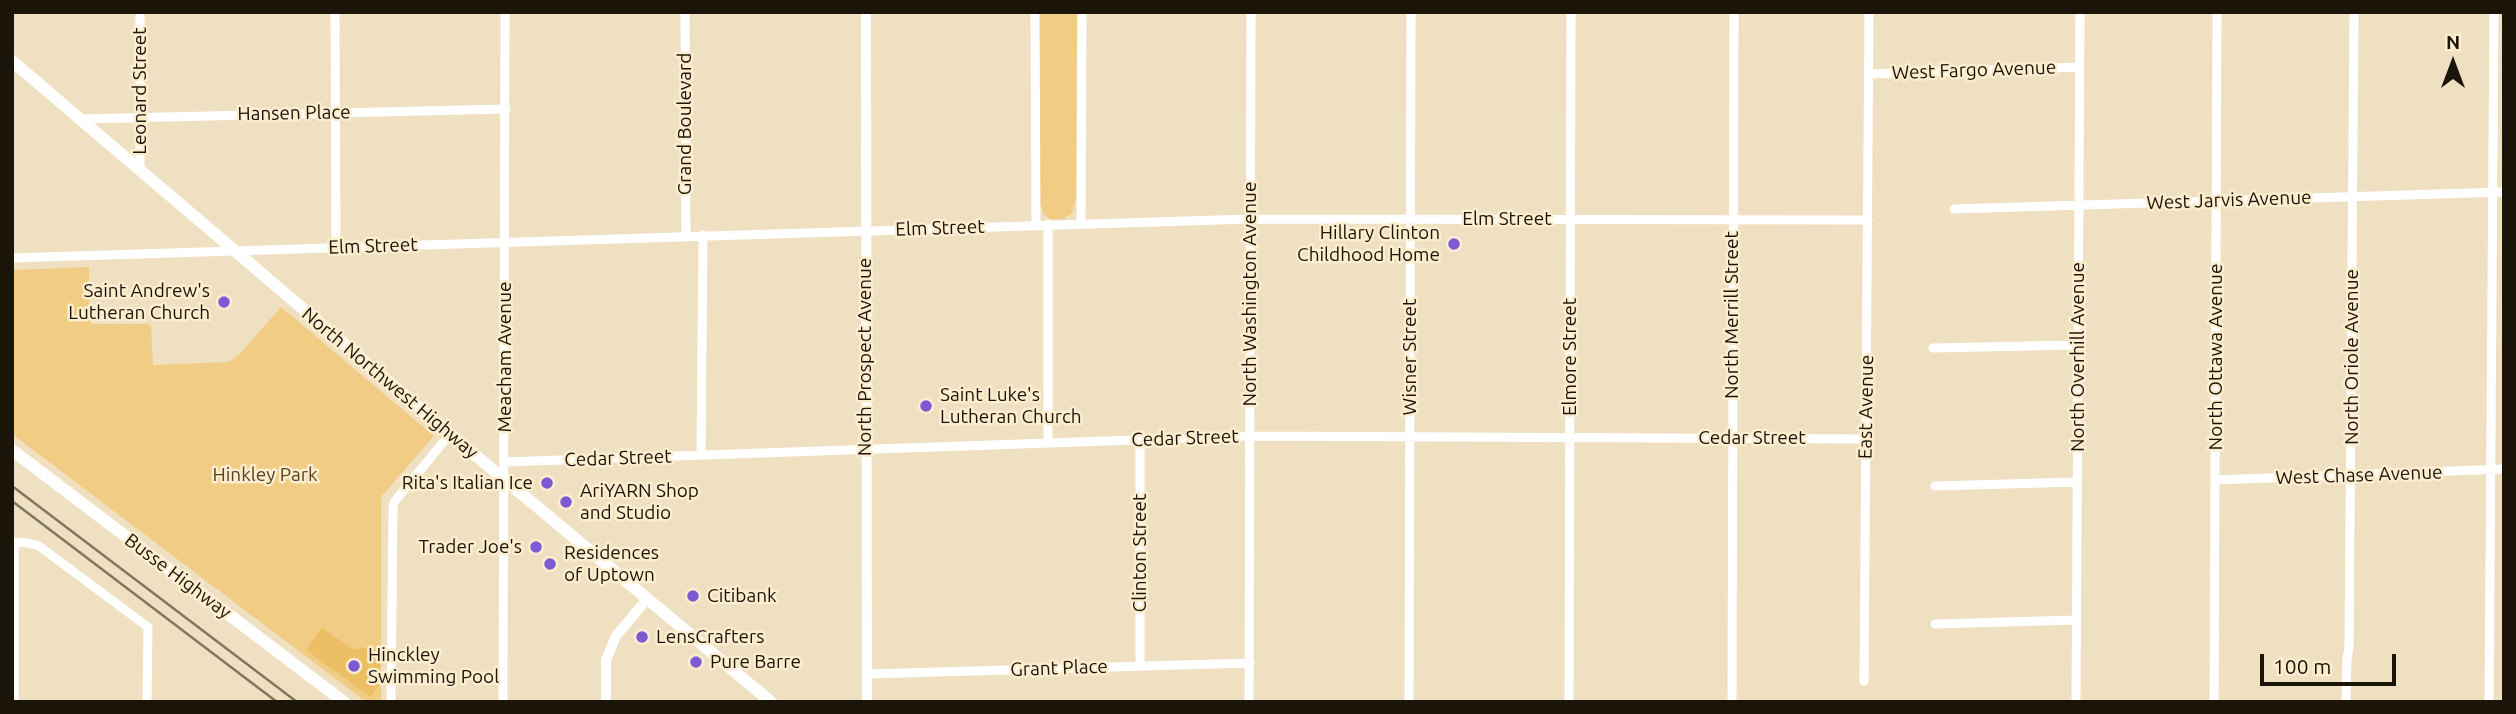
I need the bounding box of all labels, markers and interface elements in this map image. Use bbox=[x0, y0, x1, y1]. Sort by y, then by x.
street label: Leonard Street bbox=[129, 27, 151, 155]
north arrow bbox=[2418, 28, 2488, 98]
text: N bbox=[2446, 31, 2460, 53]
street label: Grand Boulevard bbox=[674, 53, 696, 195]
street label: West Fargo Avenue bbox=[1891, 56, 2057, 84]
street label: Hansen Place bbox=[237, 101, 351, 125]
street label: North Washington Avenue bbox=[1239, 182, 1261, 406]
street label: West Jarvis Avenue bbox=[2146, 186, 2312, 214]
street label: Elm Street bbox=[1462, 208, 1552, 230]
street label: Elm Street bbox=[895, 215, 985, 241]
place label: Hillary Clinton Childhood Home bbox=[1297, 222, 1440, 266]
street label: North Merrill Street bbox=[1721, 231, 1743, 399]
street label: Elm Street bbox=[328, 233, 418, 259]
marker: Hillary Clinton Childhood Home bbox=[1446, 236, 1462, 252]
street label: North Prospect Avenue bbox=[854, 258, 876, 456]
street label: North Overhill Avenue bbox=[2067, 262, 2089, 452]
street label: North Ottawa Avenue bbox=[2205, 264, 2227, 450]
street label: North Oriole Avenue bbox=[2341, 269, 2363, 445]
place label: Saint Andrew's Lutheran Church bbox=[68, 280, 210, 324]
street label: Meacham Avenue bbox=[494, 282, 516, 432]
marker: Saint Andrew's Lutheran Church bbox=[216, 294, 232, 310]
street label: Elmore Street bbox=[1559, 298, 1581, 416]
street label: Wisner Street bbox=[1399, 299, 1421, 415]
street label: North Northwest Highway bbox=[297, 303, 483, 463]
street label: East Avenue bbox=[1854, 355, 1878, 459]
place label: Saint Luke's Lutheran Church bbox=[940, 384, 1082, 428]
marker: Saint Luke's Lutheran Church bbox=[918, 398, 934, 414]
street label: Cedar Street bbox=[1131, 425, 1239, 451]
street label: Cedar Street bbox=[1698, 427, 1806, 449]
street label: Cedar Street bbox=[564, 445, 672, 471]
street label: West Chase Avenue bbox=[2275, 461, 2443, 489]
park label: Hinkley Park bbox=[212, 464, 318, 486]
place label: Rita's Italian Ice bbox=[402, 472, 533, 494]
marker: Rita's Italian Ice bbox=[539, 475, 555, 491]
place label: AriYARN Shop and Studio bbox=[580, 480, 699, 524]
marker: AriYARN Shop and Studio bbox=[558, 494, 574, 510]
street label: Clinton Street bbox=[1129, 494, 1151, 612]
street label: Busse Highway bbox=[120, 529, 236, 623]
place label: Trader Joe's bbox=[418, 536, 522, 558]
marker: Trader Joe's bbox=[528, 539, 544, 555]
place label: Residences of Uptown bbox=[564, 542, 659, 586]
marker: Residences of Uptown bbox=[542, 556, 558, 572]
place label: Citibank bbox=[707, 585, 777, 607]
marker: Citibank bbox=[685, 588, 701, 604]
place label: LensCrafters bbox=[656, 626, 764, 648]
marker: LensCrafters bbox=[634, 629, 650, 645]
scale bar bbox=[2264, 640, 2400, 684]
place label: Hinckley Swimming Pool bbox=[368, 644, 499, 688]
place label: Pure Barre bbox=[710, 651, 801, 673]
marker: Pure Barre bbox=[688, 654, 704, 670]
text: 100 m bbox=[2273, 654, 2331, 678]
street label: Grant Place bbox=[1010, 655, 1108, 681]
marker: Hinckley Swimming Pool bbox=[346, 658, 362, 674]

